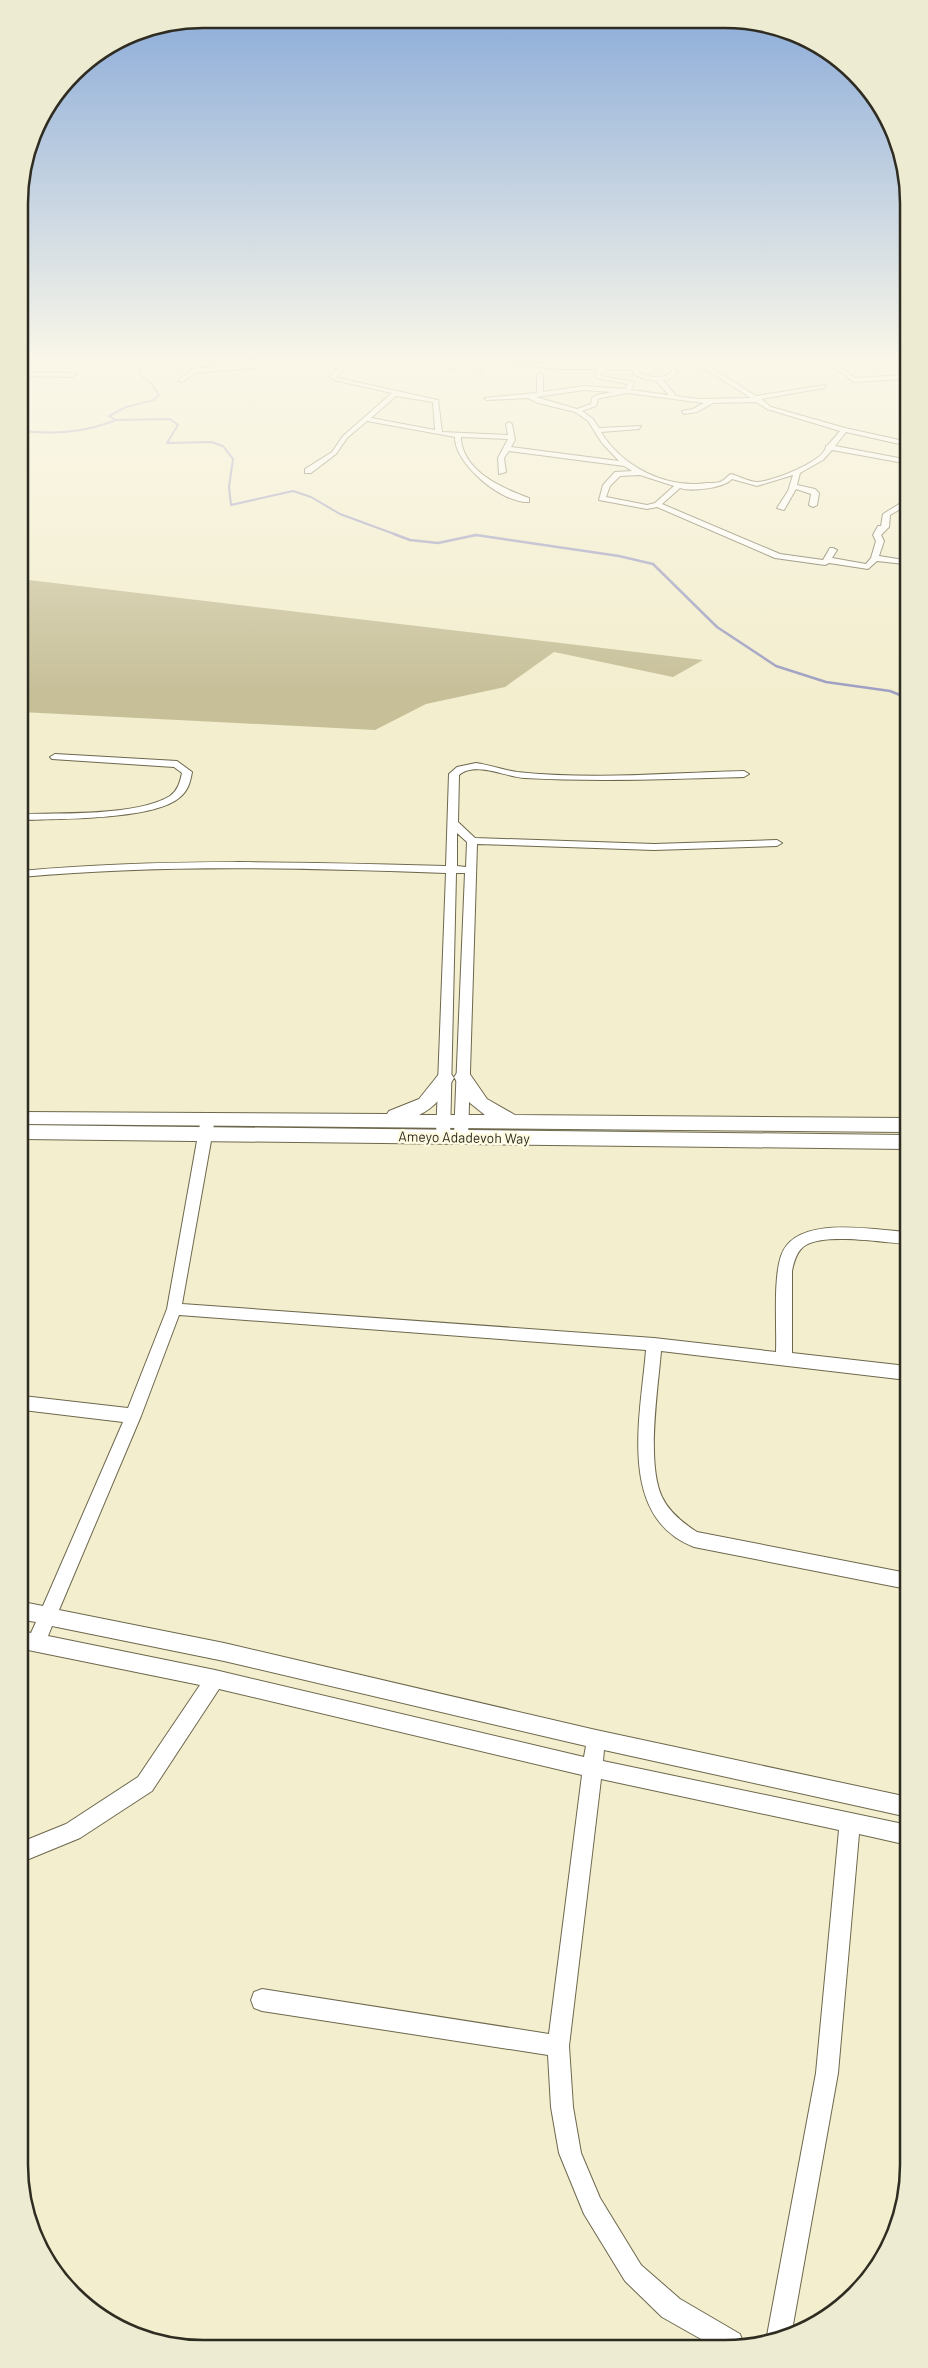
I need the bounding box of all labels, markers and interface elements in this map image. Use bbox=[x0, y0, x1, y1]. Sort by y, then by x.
street label: Ameyo Adadevoh Way bbox=[398, 1127, 530, 1147]

